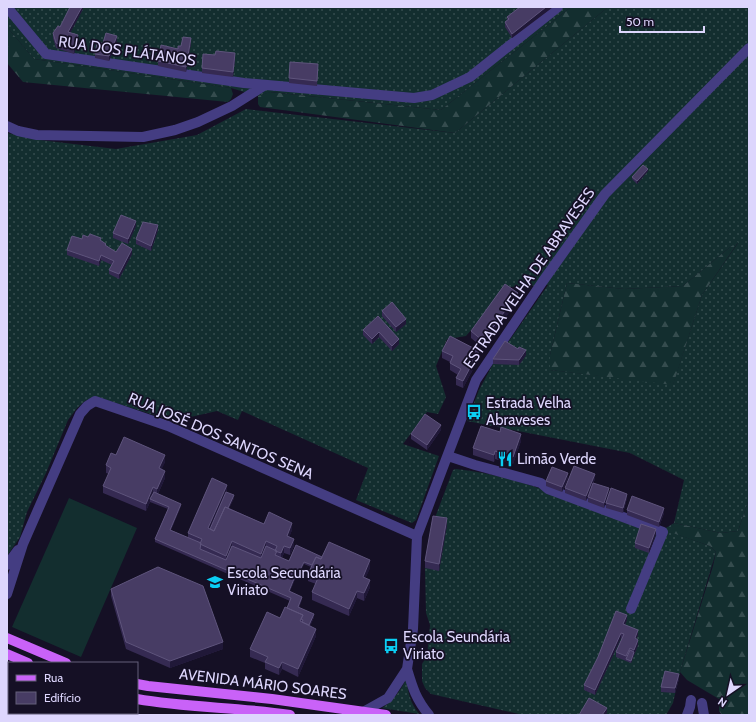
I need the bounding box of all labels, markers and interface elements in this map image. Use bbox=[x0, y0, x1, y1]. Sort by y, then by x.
scale bar bbox=[620, 8, 704, 34]
text: 50 m bbox=[626, 14, 654, 29]
street label: RUA DOS PLÁTANOS bbox=[57, 31, 197, 70]
street label: ESTRADA VELHA DE ABRAVESES bbox=[460, 184, 599, 372]
street label: RUA JOSÉ DOS SANTOS SENA bbox=[126, 388, 317, 484]
place label: Estrada Velha Abraveses bbox=[486, 394, 572, 429]
bus stop icon: Estrada Velha Abraveses bbox=[465, 403, 483, 421]
restaurant icon: Limão Verde bbox=[496, 450, 514, 468]
place label: Limão Verde bbox=[517, 450, 596, 468]
place label: Escola Secundária Viriato bbox=[227, 564, 341, 599]
school or university icon: Escola Secundária Viriato bbox=[206, 573, 224, 591]
place label: Escola Seundária Viriato bbox=[403, 628, 511, 663]
bus stop icon: Escola Seundária Viriato bbox=[382, 637, 400, 655]
legend bbox=[8, 662, 138, 714]
street label: AVENIDA MÁRIO SOARES bbox=[178, 664, 348, 703]
text: Rua bbox=[44, 670, 63, 685]
north arrow bbox=[708, 674, 748, 714]
text: Edifício bbox=[44, 690, 81, 705]
text: N bbox=[715, 694, 730, 710]

